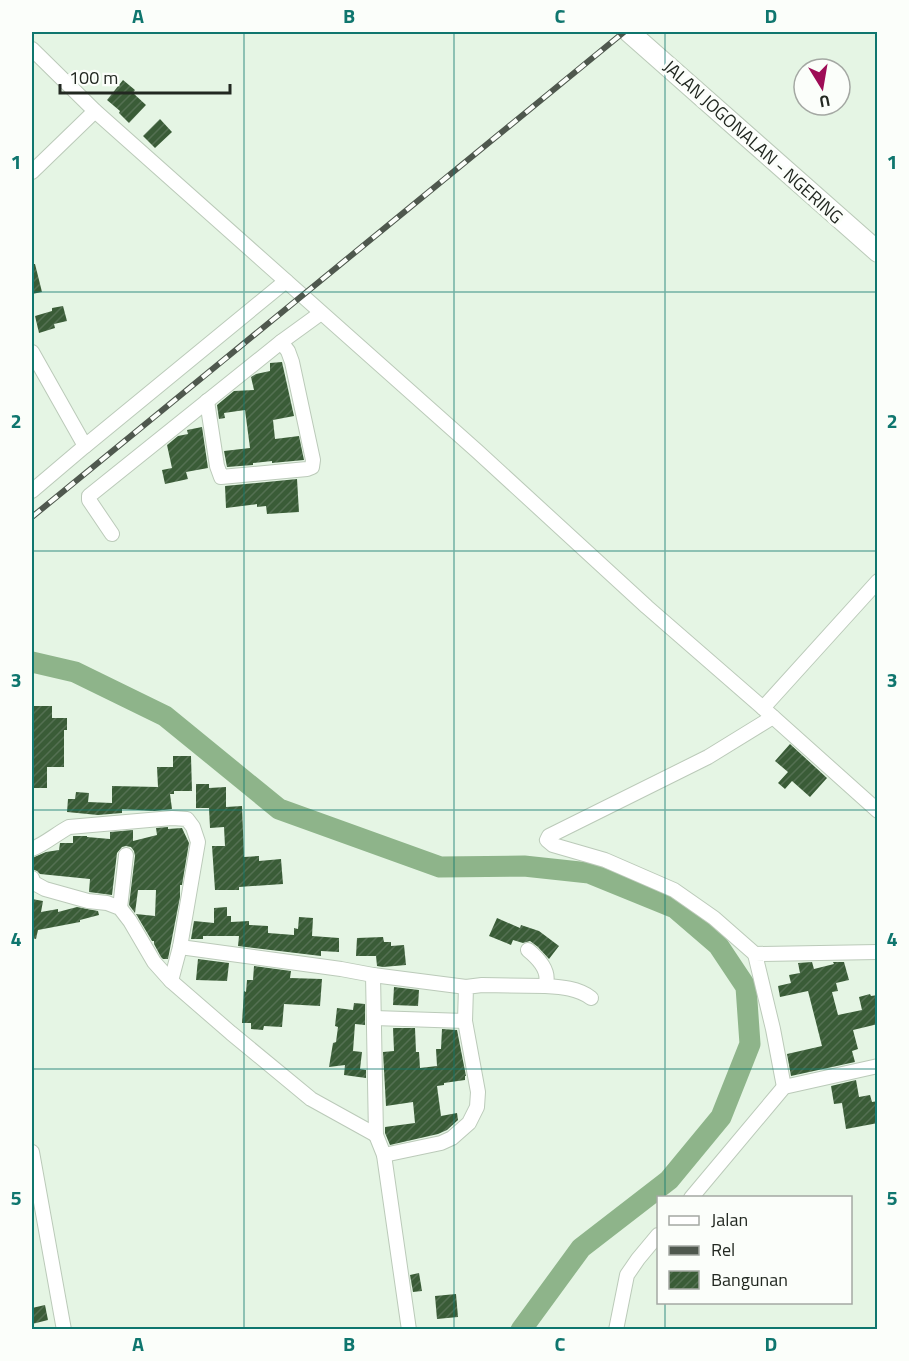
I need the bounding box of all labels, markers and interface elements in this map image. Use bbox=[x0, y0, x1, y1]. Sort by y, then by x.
text: A bbox=[132, 0, 144, 31]
text: B bbox=[343, 0, 355, 31]
text: C bbox=[555, 0, 566, 31]
text: D bbox=[765, 0, 777, 31]
street label: JALAN JOGONALAN - NGERING bbox=[657, 53, 849, 230]
scale bar bbox=[60, 57, 230, 95]
north arrow bbox=[792, 57, 852, 117]
text: 100 m bbox=[69, 64, 118, 91]
text: U bbox=[817, 89, 832, 115]
text: 1 bbox=[10, 146, 22, 177]
text: 1 bbox=[886, 146, 898, 177]
text: 2 bbox=[10, 405, 22, 436]
text: 2 bbox=[886, 405, 898, 436]
text: 3 bbox=[10, 664, 22, 695]
text: 3 bbox=[886, 664, 898, 695]
text: 4 bbox=[10, 923, 22, 954]
text: 4 bbox=[886, 923, 898, 954]
text: 5 bbox=[10, 1182, 22, 1213]
text: 5 bbox=[886, 1182, 898, 1213]
legend bbox=[657, 1196, 852, 1304]
text: Jalan bbox=[711, 1206, 748, 1233]
text: Rel bbox=[711, 1236, 735, 1263]
text: Bangunan bbox=[711, 1266, 788, 1293]
text: A bbox=[132, 1328, 144, 1359]
text: B bbox=[343, 1328, 355, 1359]
text: C bbox=[555, 1328, 566, 1359]
text: D bbox=[765, 1328, 777, 1359]

